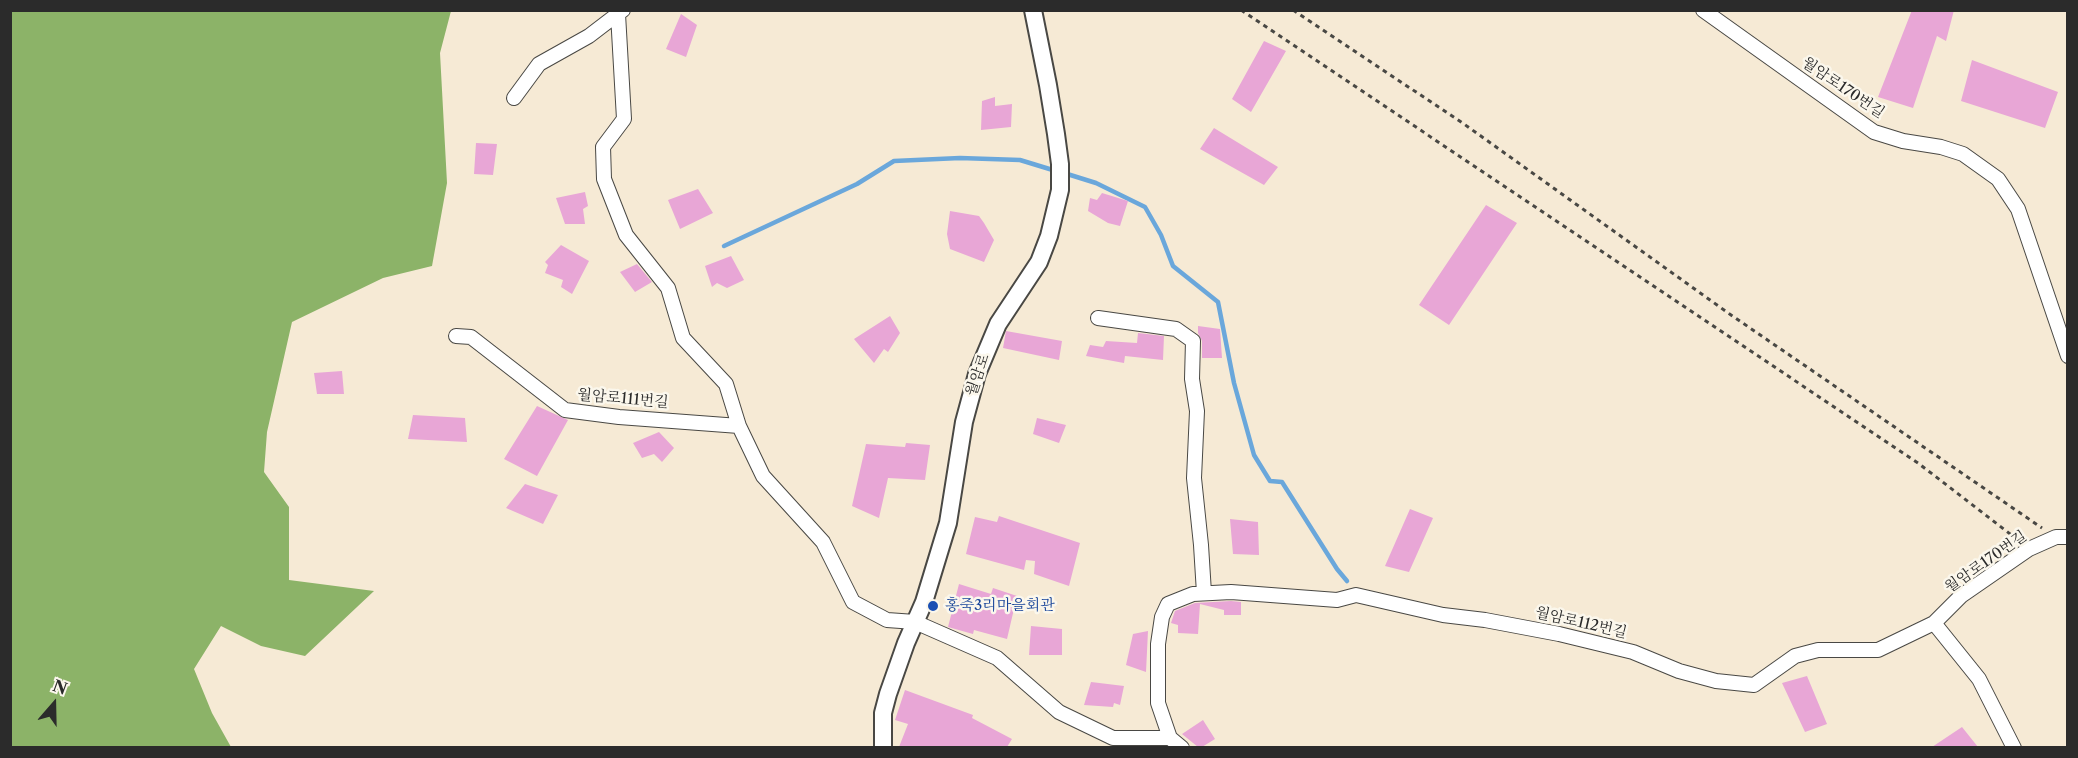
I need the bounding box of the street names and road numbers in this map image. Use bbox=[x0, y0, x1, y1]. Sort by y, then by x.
street label: 월암로170번길 bbox=[1798, 54, 1888, 122]
street label: 월암로 bbox=[962, 352, 994, 398]
street label: 월암로111번길 bbox=[577, 386, 669, 412]
street label: 월암로170번길 bbox=[1942, 527, 2030, 597]
street label: 월암로112번길 bbox=[1533, 604, 1629, 642]

